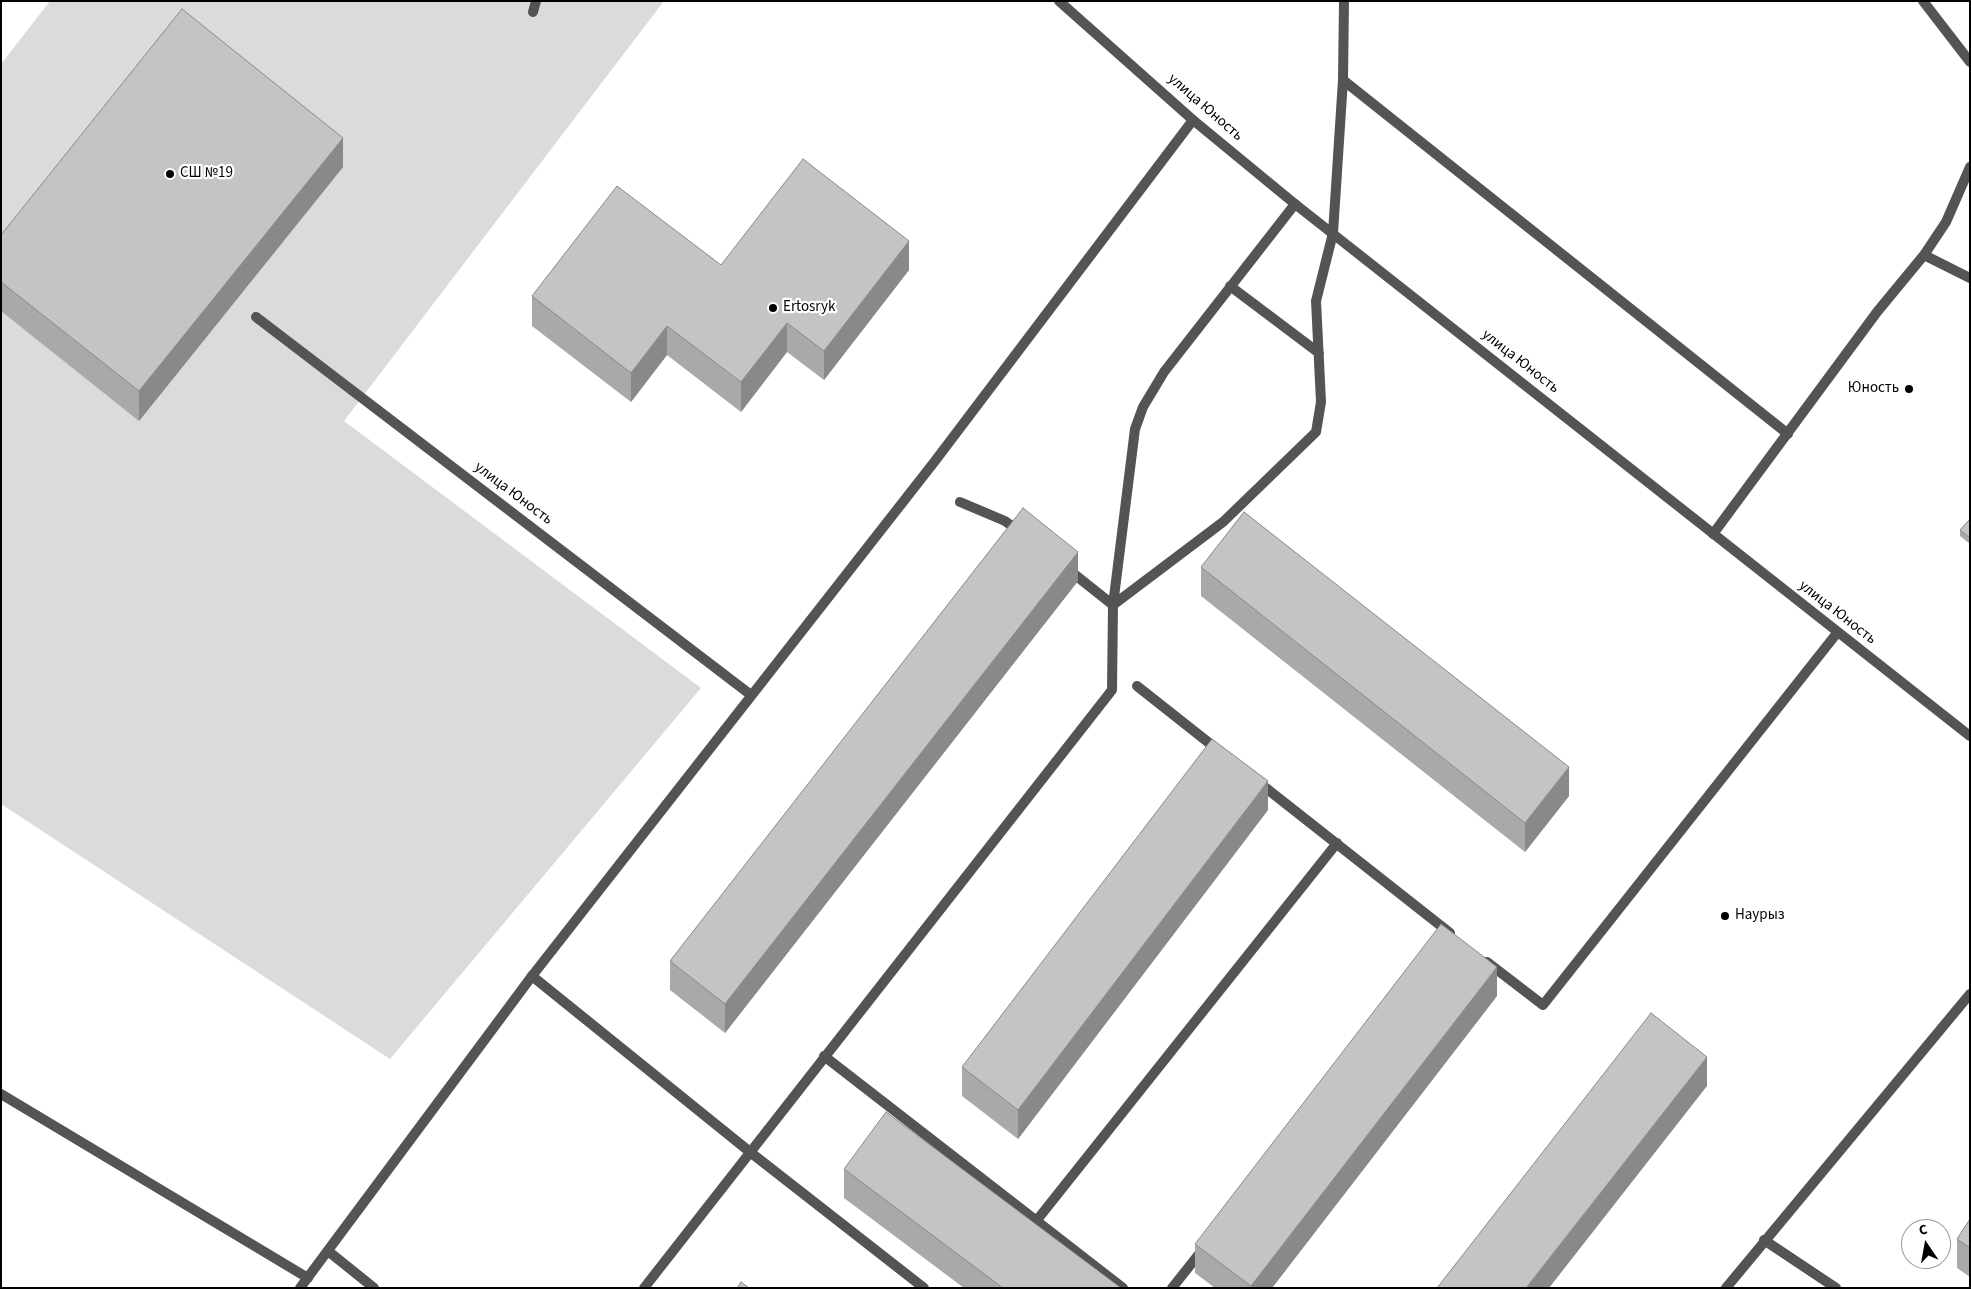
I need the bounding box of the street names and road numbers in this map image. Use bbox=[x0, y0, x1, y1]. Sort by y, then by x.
street label: улица Юность bbox=[1164, 71, 1246, 145]
street label: улица Юность bbox=[1478, 326, 1562, 398]
street label: улица Юность bbox=[470, 459, 556, 529]
street label: улица Юность bbox=[1795, 577, 1879, 649]

